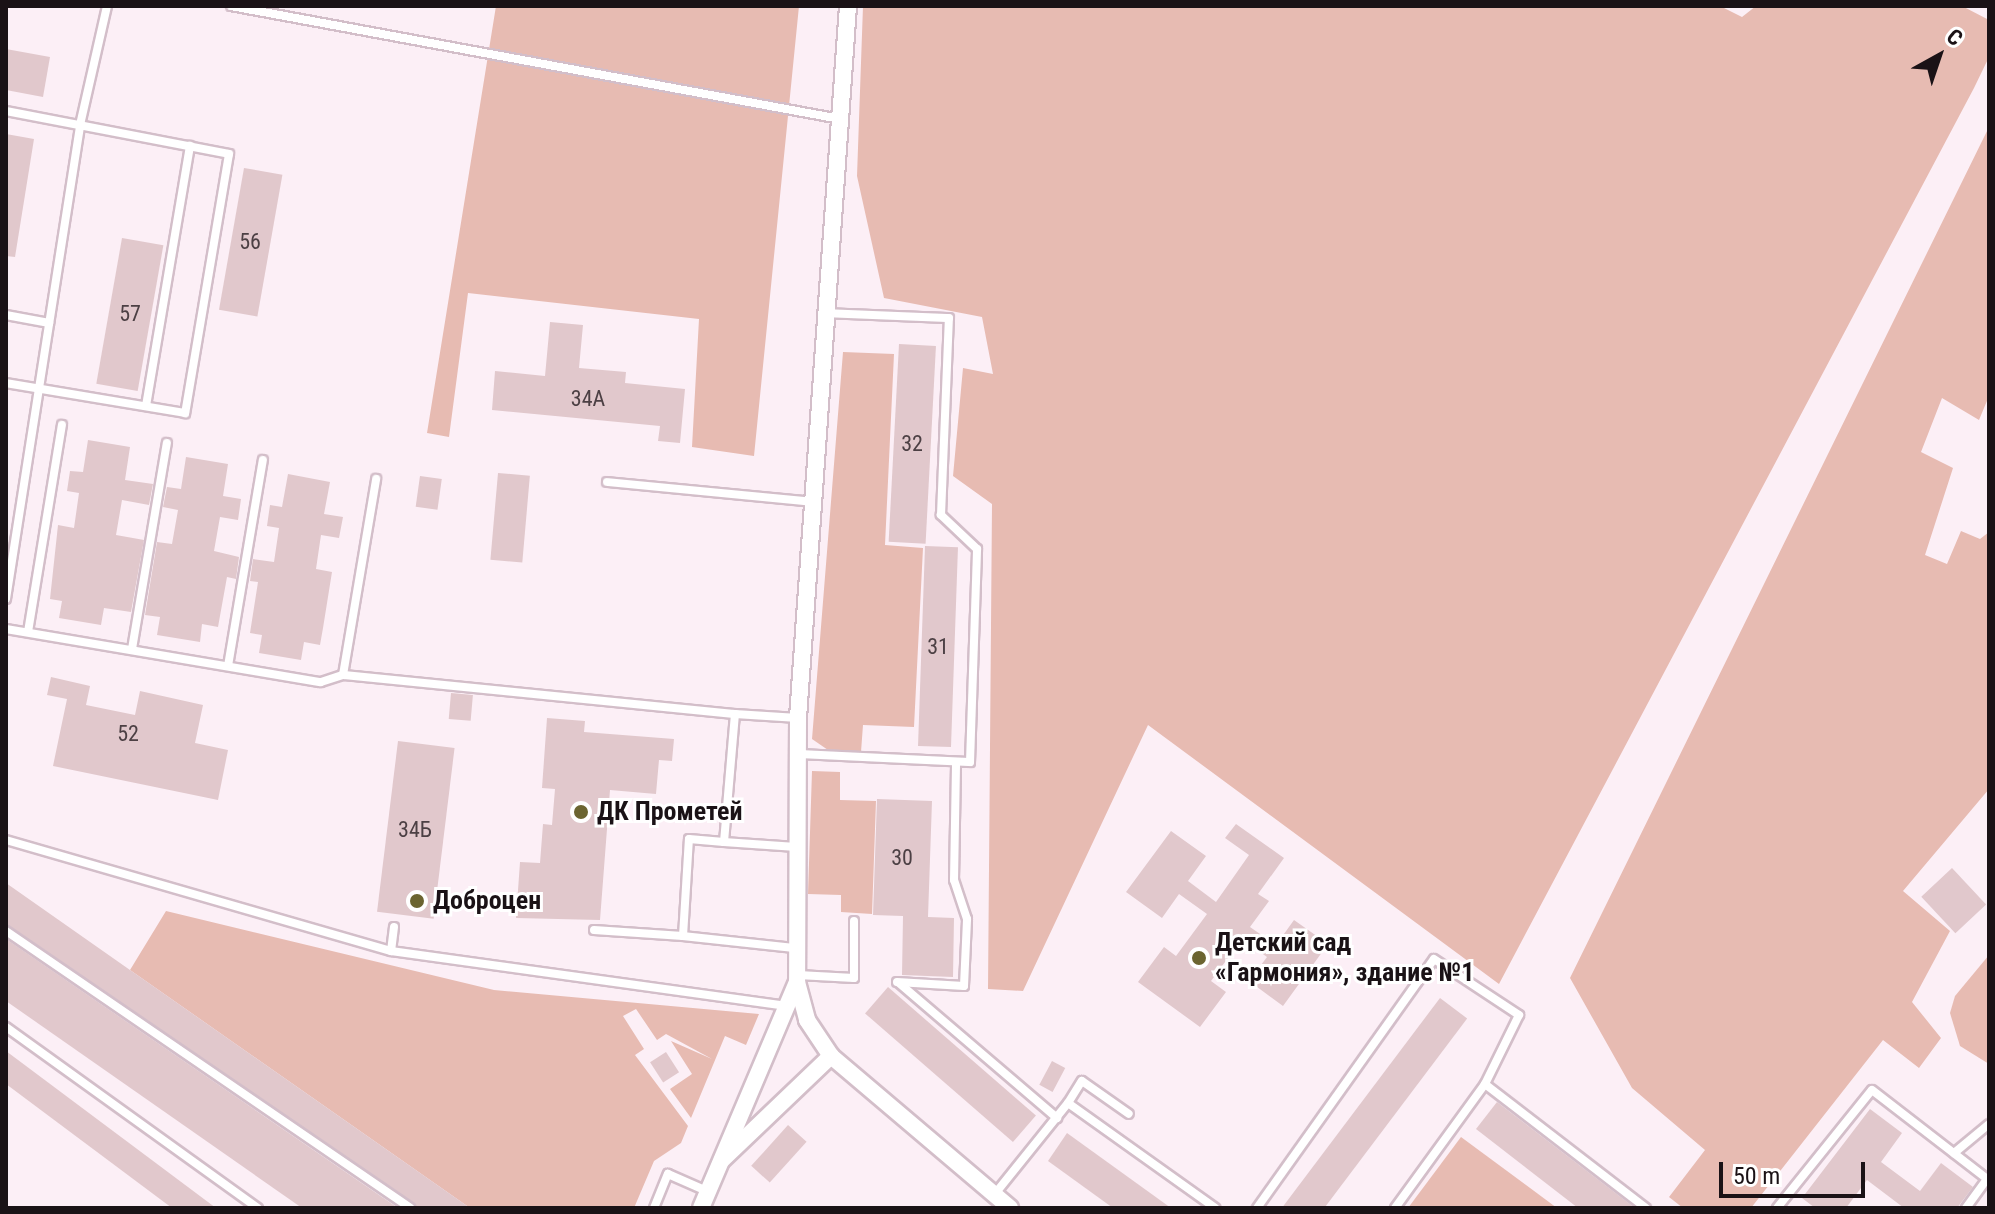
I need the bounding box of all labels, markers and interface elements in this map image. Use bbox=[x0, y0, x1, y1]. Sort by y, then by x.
north arrow bbox=[1899, 16, 1979, 96]
text: С bbox=[1942, 24, 1968, 51]
house number: 56 bbox=[239, 229, 261, 255]
house number: 57 bbox=[119, 301, 141, 327]
house number: 34А bbox=[571, 386, 605, 412]
house number: 32 bbox=[901, 431, 923, 457]
house number: 31 bbox=[927, 634, 949, 660]
house number: 52 bbox=[117, 721, 139, 747]
place label: ДК Прометей bbox=[597, 796, 742, 828]
marker: ДК Прометей bbox=[572, 803, 590, 821]
house number: 34Б bbox=[398, 817, 432, 843]
house number: 30 bbox=[891, 845, 913, 871]
place label: Доброцен bbox=[433, 885, 541, 917]
marker: Доброцен bbox=[408, 892, 426, 910]
place label: Детский сад «Гармония», здание №1 bbox=[1215, 927, 1474, 988]
marker: Детский сад «Гармония», здание №1 bbox=[1190, 949, 1208, 967]
scale bar bbox=[1723, 1146, 1869, 1196]
text: 50 m bbox=[1733, 1162, 1780, 1190]

